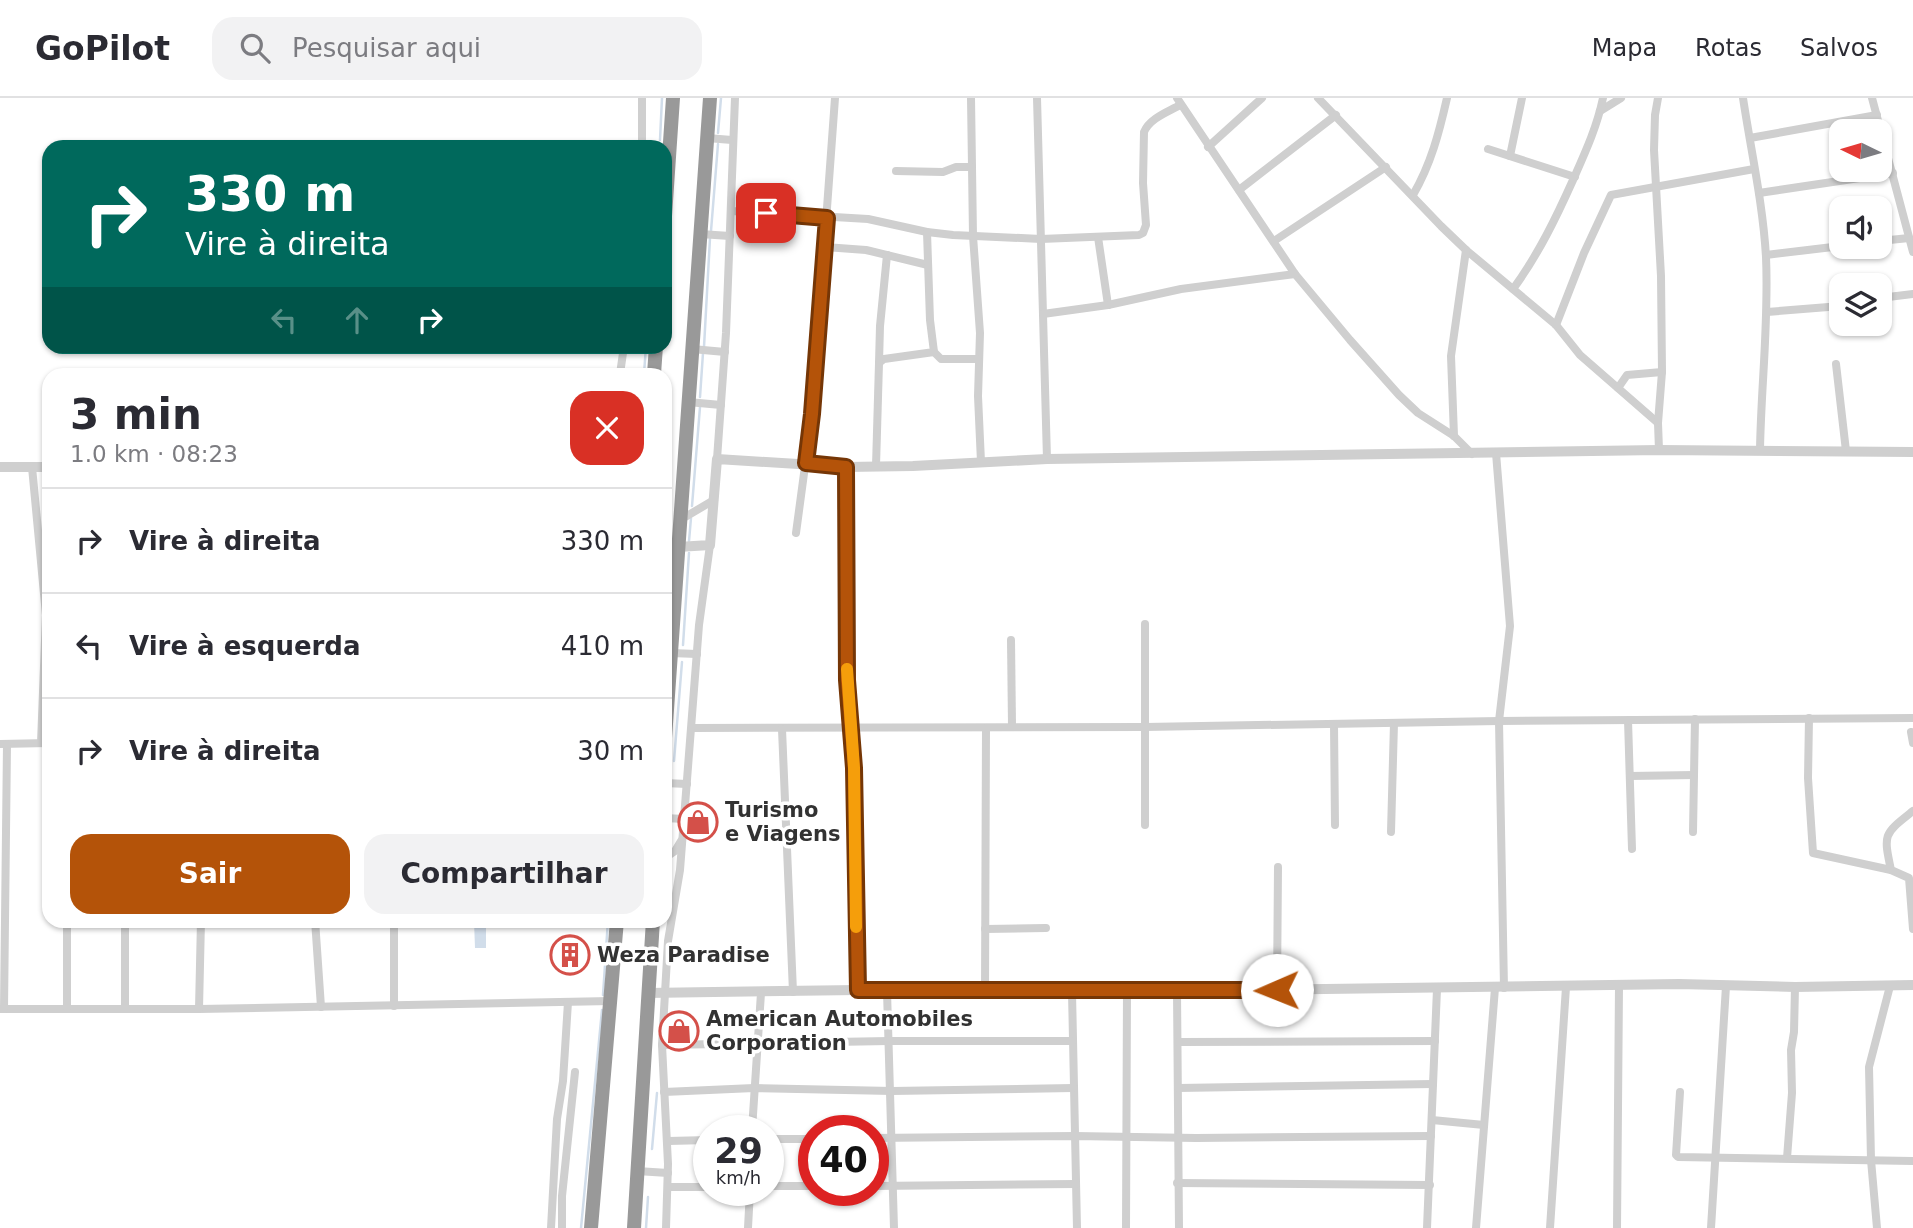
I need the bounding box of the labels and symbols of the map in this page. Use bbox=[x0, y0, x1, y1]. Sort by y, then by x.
north arrow bbox=[1829, 119, 1892, 182]
pin bbox=[736, 183, 796, 243]
place label: Turismo e Viagens bbox=[725, 798, 841, 846]
shop icon: Turismo e Viagens bbox=[677, 801, 719, 843]
building icon: Weza Paradise bbox=[549, 934, 591, 976]
place label: Weza Paradise bbox=[597, 943, 770, 967]
position arrow bbox=[1240, 953, 1314, 1027]
place label: American Automobiles Corporation bbox=[706, 1007, 973, 1055]
shop icon: American Automobiles Corporation bbox=[658, 1010, 700, 1052]
speed limit sign: 40 bbox=[798, 1115, 889, 1206]

